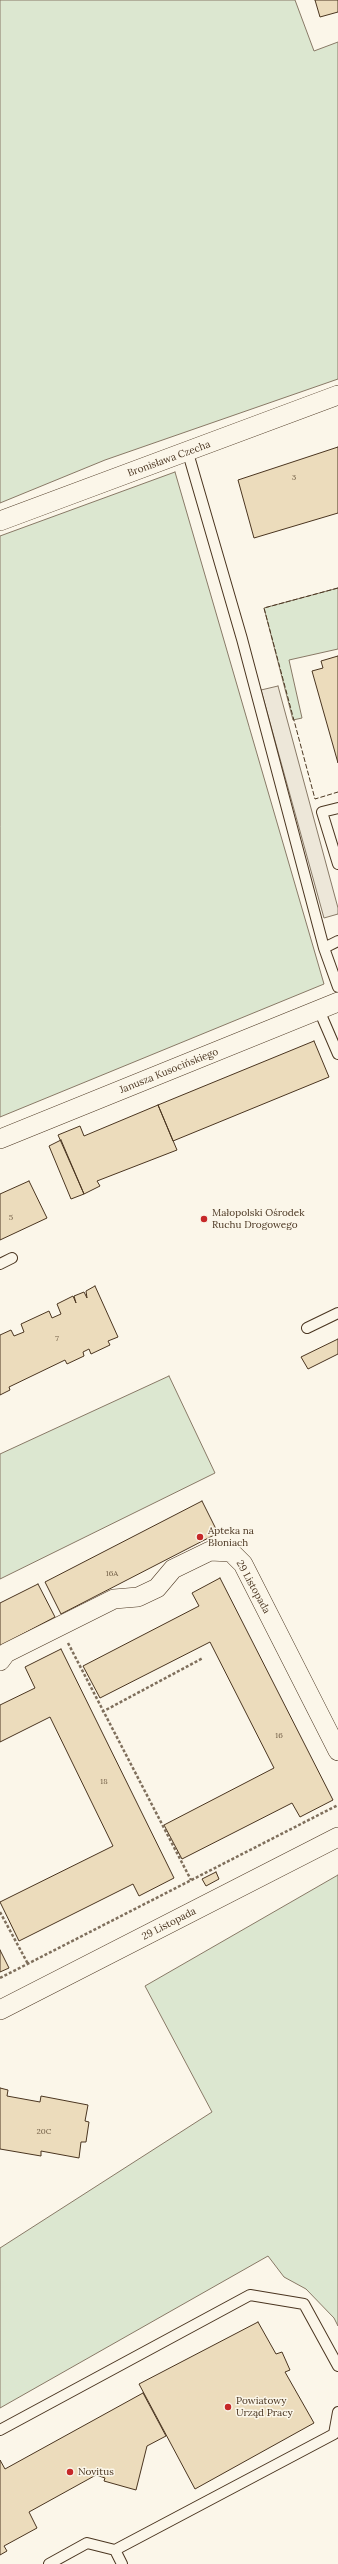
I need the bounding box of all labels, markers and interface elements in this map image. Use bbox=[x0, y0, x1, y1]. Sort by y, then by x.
street label: Bronisława Czecha bbox=[126, 438, 212, 480]
house number: 3 bbox=[292, 473, 296, 483]
street label: Janusza Kusocińskiego bbox=[118, 1046, 220, 1096]
place label: Małopolski Ośrodek Ruchu Drogowego bbox=[212, 1207, 305, 1230]
house number: 5 bbox=[9, 1213, 13, 1223]
marker: Małopolski Ośrodek Ruchu Drogowego bbox=[199, 1214, 209, 1224]
house number: 7 bbox=[55, 1334, 59, 1344]
place label: Apteka na Błoniach bbox=[208, 1525, 254, 1548]
marker: Apteka na Błoniach bbox=[195, 1532, 205, 1542]
street label: 29 Listopada bbox=[233, 1558, 273, 1616]
house number: 16A bbox=[106, 1569, 118, 1579]
house number: 16 bbox=[275, 1731, 283, 1741]
house number: 18 bbox=[100, 1777, 108, 1787]
street label: 29 Listopada bbox=[140, 1905, 198, 1943]
house number: 20C bbox=[37, 2127, 51, 2137]
place label: Powiatowy Urząd Pracy bbox=[236, 2395, 293, 2418]
marker: Powiatowy Urząd Pracy bbox=[223, 2402, 233, 2412]
place label: Novitus bbox=[78, 2466, 114, 2478]
marker: Novitus bbox=[65, 2467, 75, 2477]

